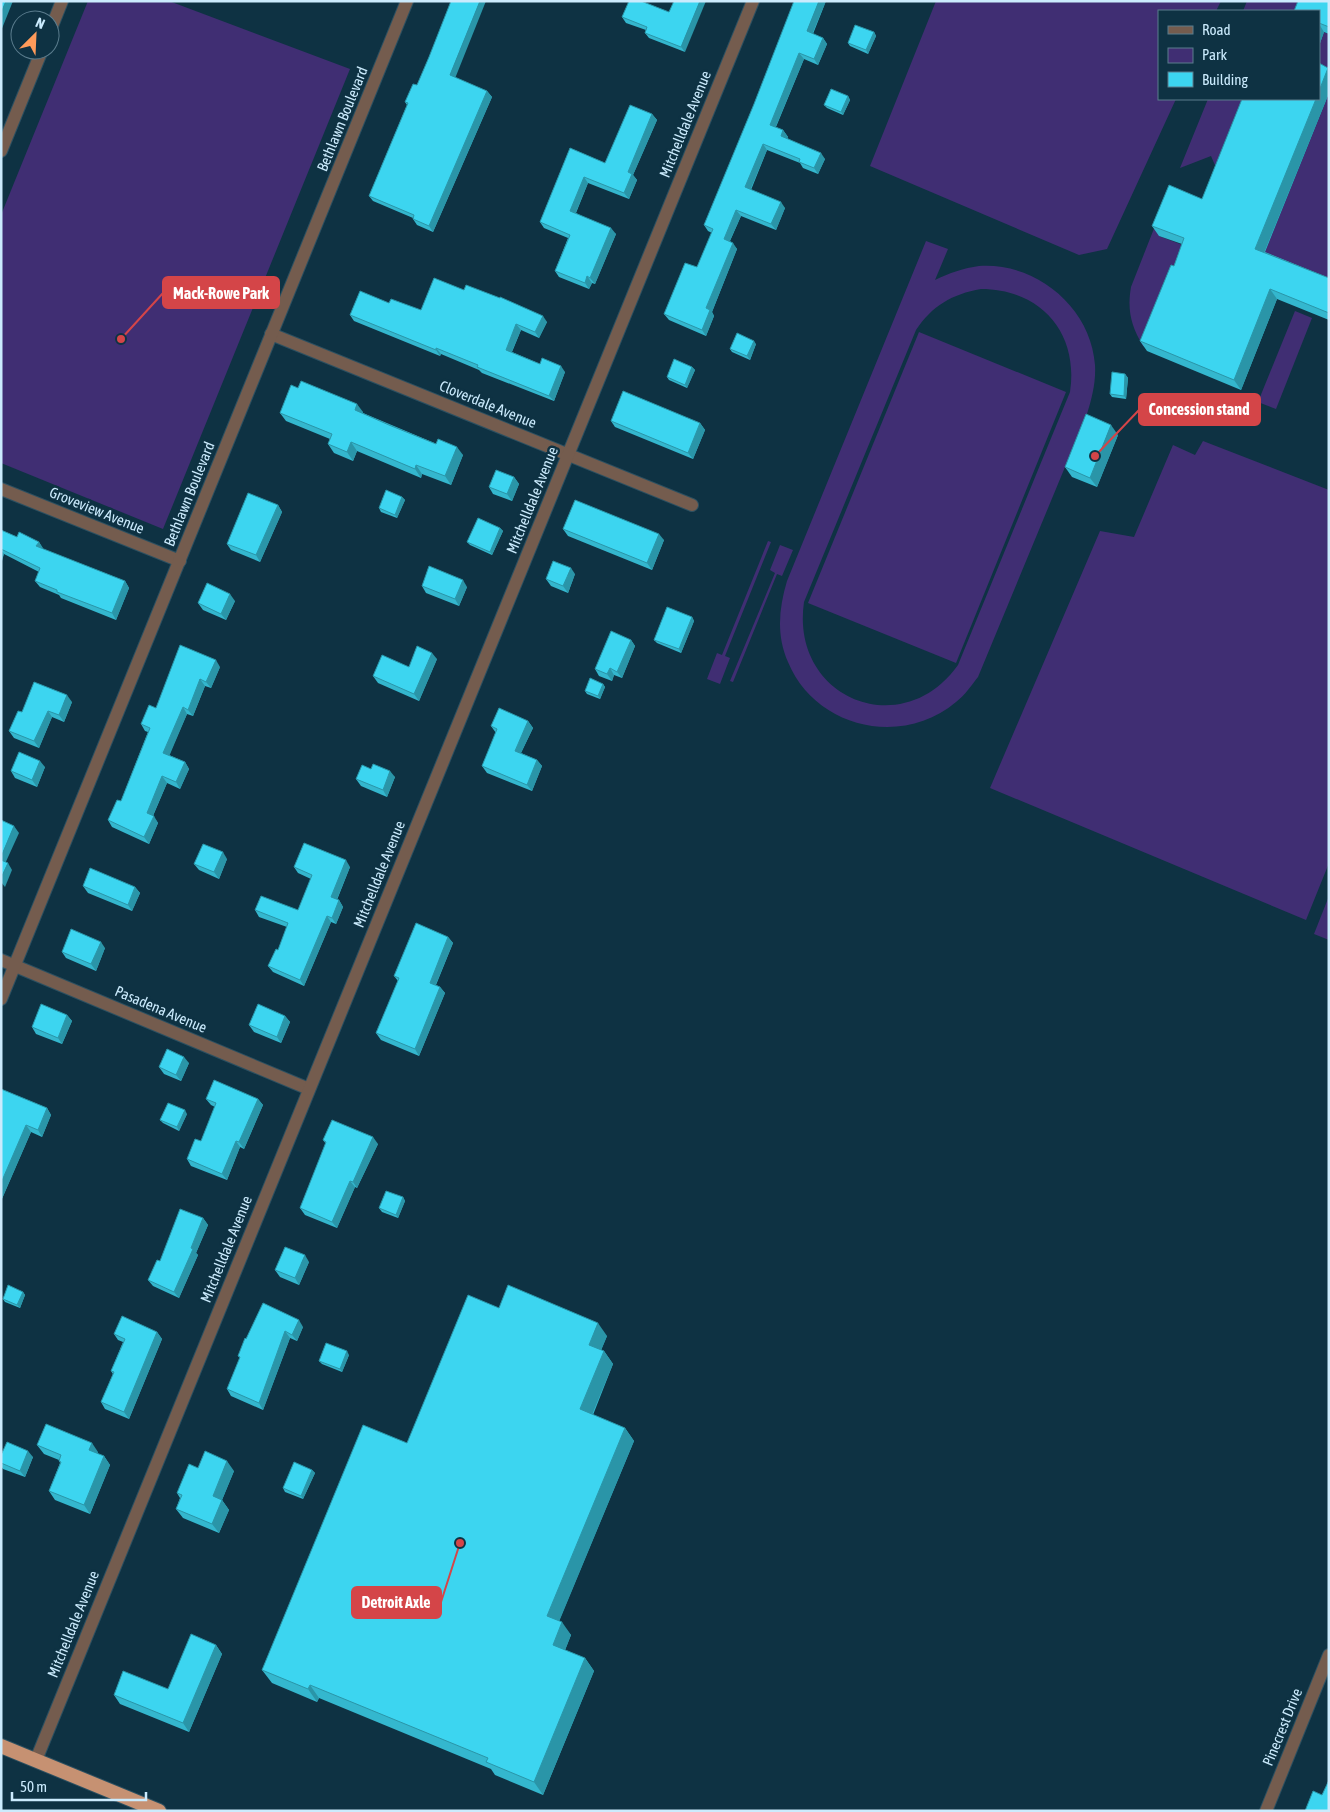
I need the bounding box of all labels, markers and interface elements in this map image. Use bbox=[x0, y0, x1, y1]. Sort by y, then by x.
north arrow bbox=[10, 10, 60, 60]
legend bbox=[1158, 10, 1320, 100]
text: N bbox=[33, 14, 47, 32]
text: Road bbox=[1202, 21, 1231, 38]
text: Park bbox=[1202, 46, 1227, 63]
street label: Bethlawn Boulevard bbox=[313, 64, 371, 174]
street label: Mitchelldale Avenue bbox=[656, 68, 714, 180]
text: Building bbox=[1202, 71, 1248, 88]
callout: Mack-Rowe Park bbox=[163, 277, 279, 308]
text: Mack-Rowe Park bbox=[173, 284, 270, 302]
street label: Cloverdale Avenue bbox=[437, 377, 539, 431]
callout: Concession stand bbox=[1139, 394, 1260, 425]
text: Concession stand bbox=[1148, 400, 1250, 418]
street label: Bethlawn Boulevard bbox=[160, 439, 218, 549]
street label: Mitchelldale Avenue bbox=[503, 444, 561, 556]
street label: Groveview Avenue bbox=[47, 483, 147, 537]
street label: Mitchelldale Avenue bbox=[350, 818, 408, 930]
street label: Pasadena Avenue bbox=[113, 982, 210, 1036]
street label: Mitchelldale Avenue bbox=[197, 1193, 255, 1305]
street label: Mitchelldale Avenue bbox=[44, 1568, 102, 1680]
callout: Detroit Axle bbox=[352, 1587, 441, 1618]
text: Detroit Axle bbox=[361, 1593, 431, 1611]
street label: Pinecrest Drive bbox=[1259, 1686, 1305, 1768]
scale bar bbox=[12, 1770, 146, 1802]
text: 50 m bbox=[20, 1778, 47, 1795]

